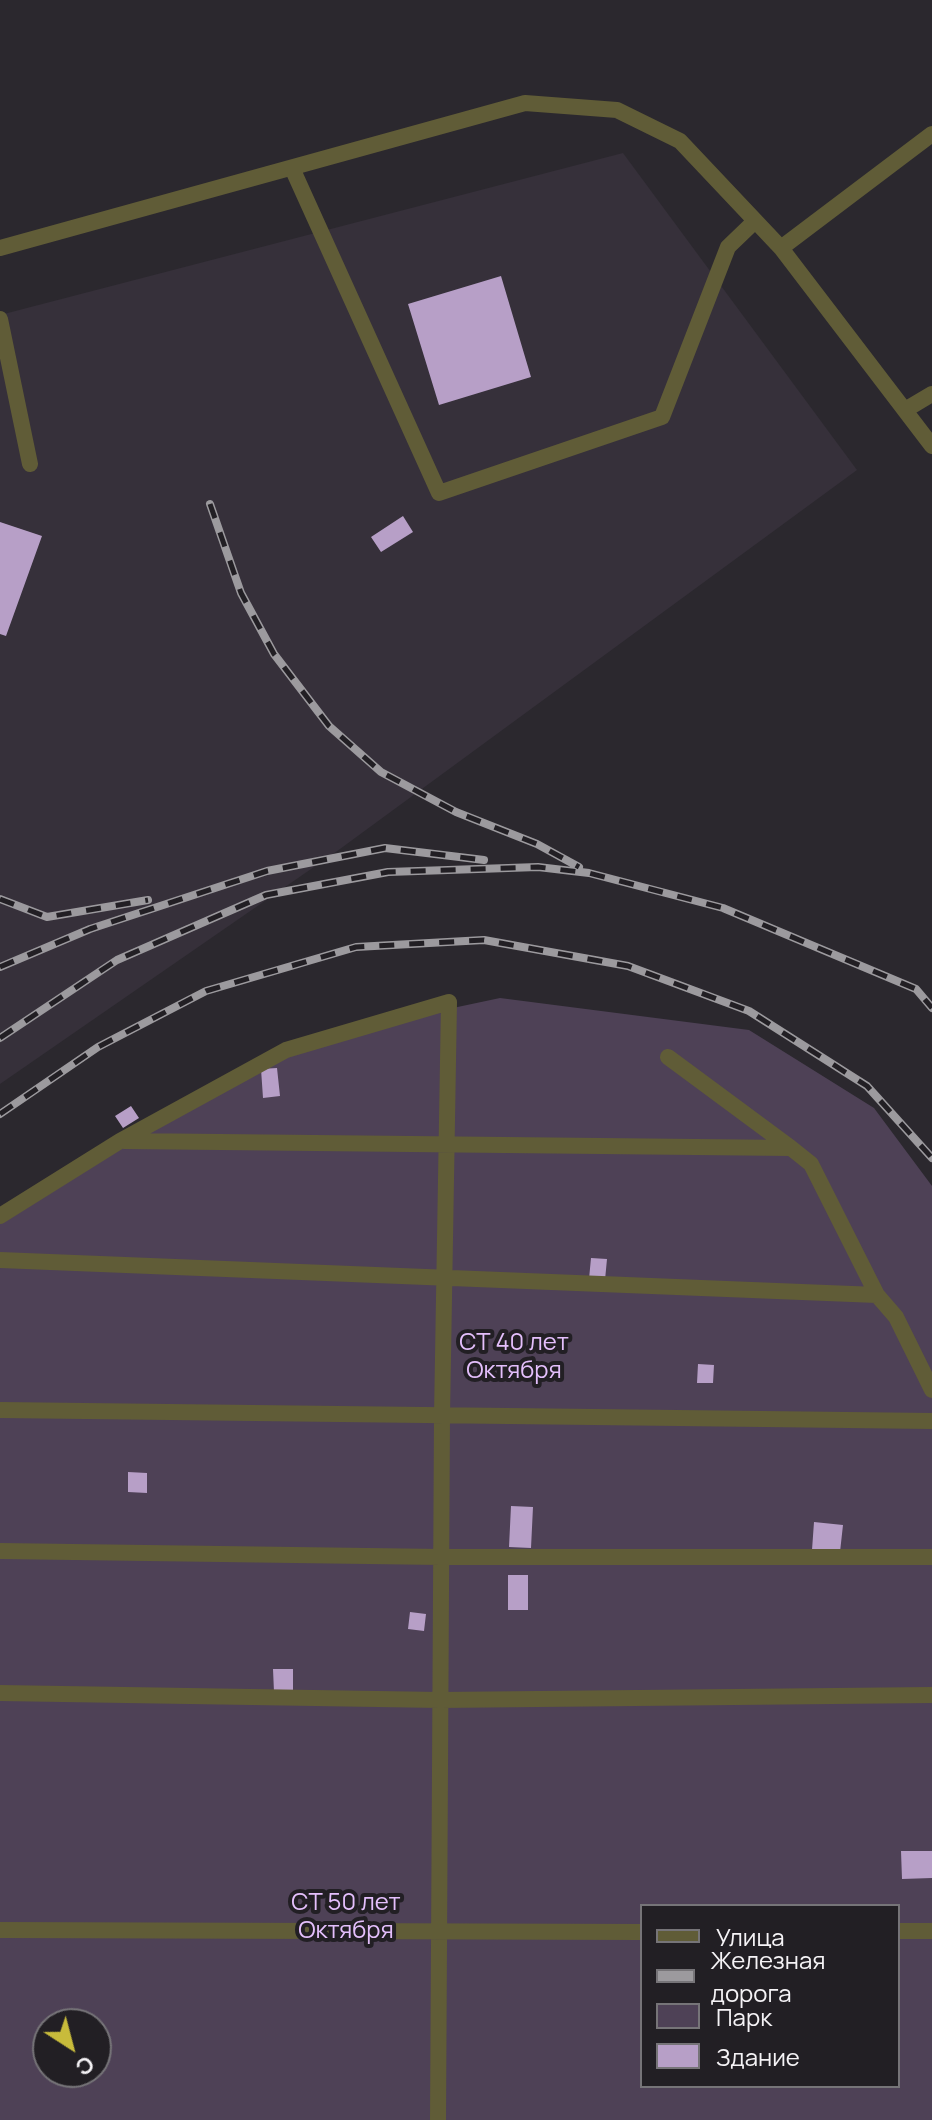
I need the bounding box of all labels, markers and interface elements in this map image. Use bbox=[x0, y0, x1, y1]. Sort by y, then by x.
park label: СТ 40 лет Октября bbox=[459, 1329, 569, 1385]
park label: СТ 50 лет Октября bbox=[291, 1889, 401, 1945]
legend bbox=[640, 1904, 900, 2088]
text: Улица bbox=[716, 1920, 785, 1953]
text: Железная дорога bbox=[711, 1943, 826, 2009]
text: Парк bbox=[716, 2000, 772, 2033]
north arrow bbox=[32, 2008, 112, 2088]
text: Здание bbox=[716, 2040, 800, 2073]
text: С bbox=[70, 2049, 100, 2083]

